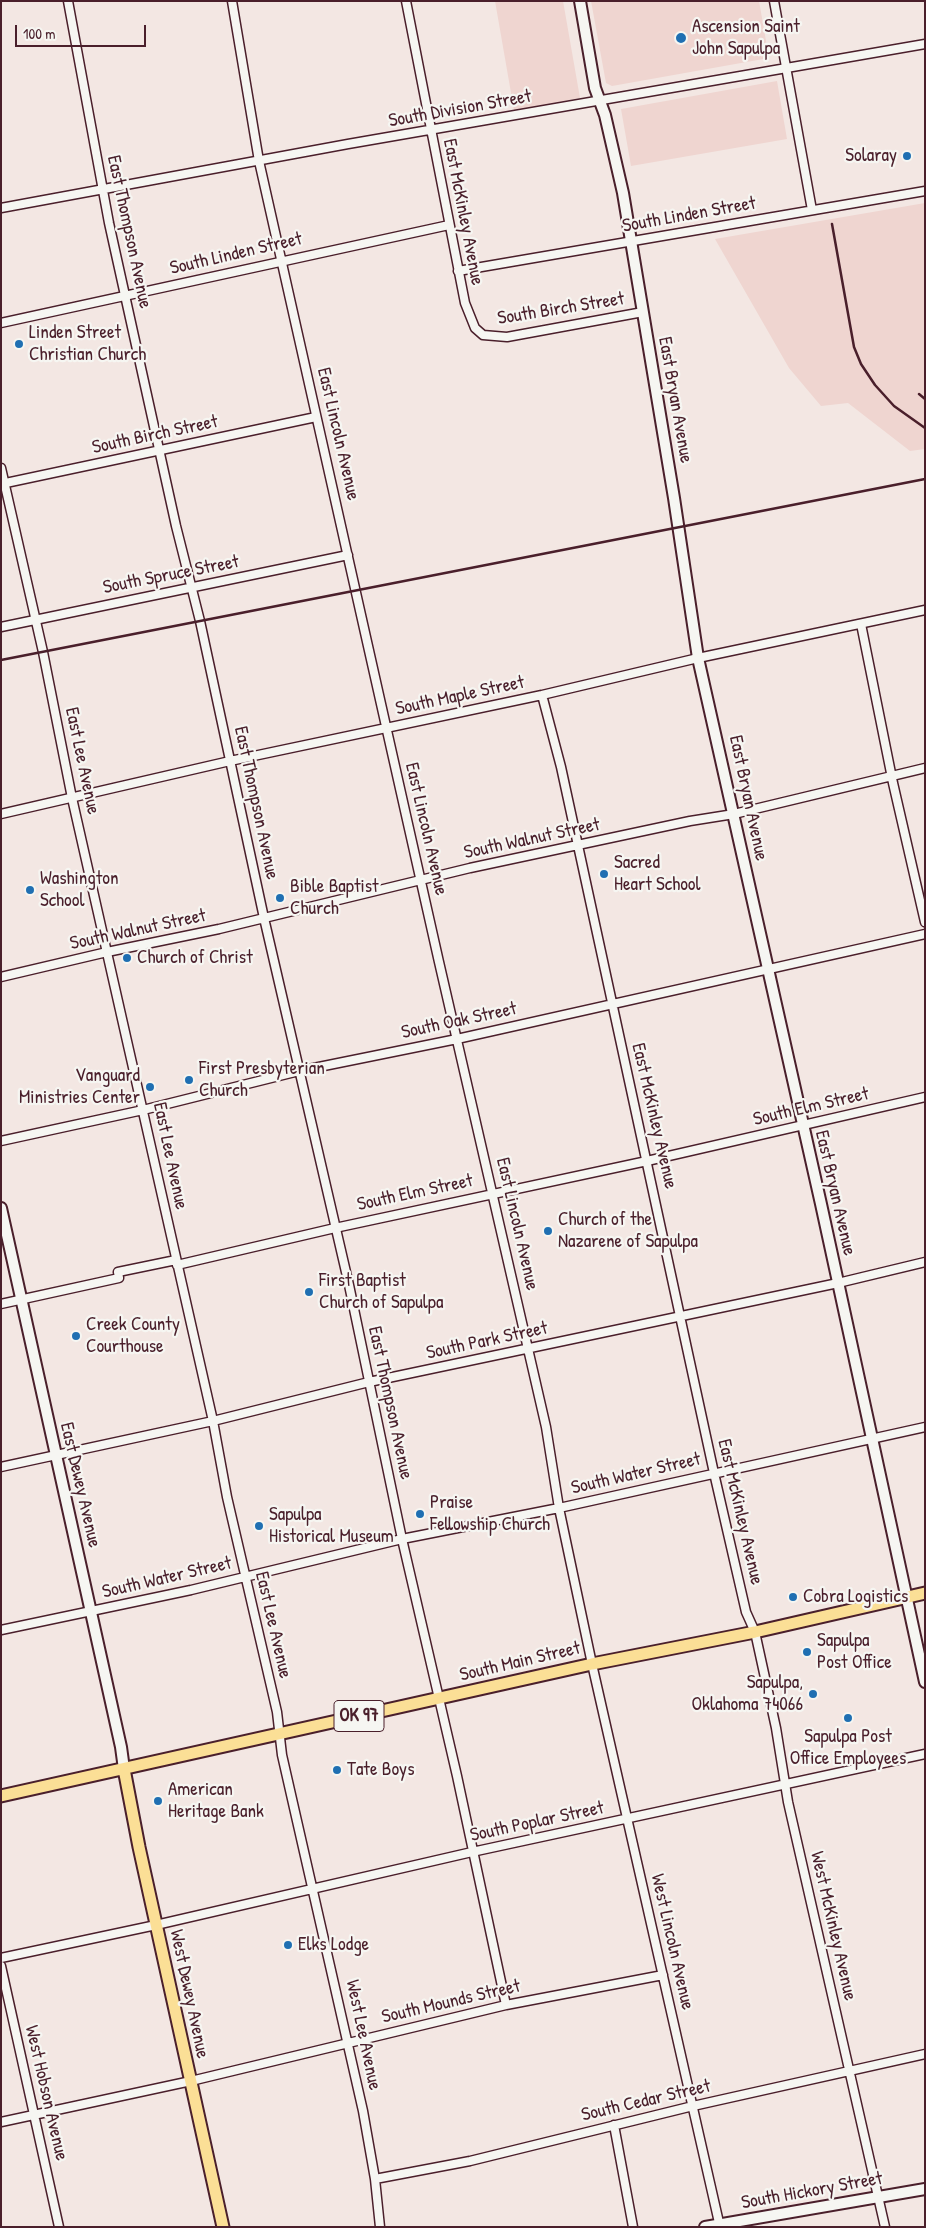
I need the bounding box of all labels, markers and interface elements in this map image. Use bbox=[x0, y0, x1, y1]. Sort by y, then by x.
scale bar bbox=[18, 15, 149, 47]
place label: Ascension Saint John Sapulpa bbox=[692, 16, 800, 60]
text: 100 m bbox=[23, 23, 56, 44]
marker: Ascension Saint John Sapulpa bbox=[674, 31, 688, 45]
street label: South Division Street bbox=[387, 85, 533, 133]
street label: East McKinley Avenue bbox=[438, 137, 488, 287]
place label: Solaray bbox=[845, 145, 897, 167]
marker: Solaray bbox=[901, 150, 913, 162]
street label: East Thompson Avenue bbox=[102, 153, 156, 311]
street label: South Linden Street bbox=[621, 192, 757, 238]
street label: South Linden Street bbox=[168, 228, 304, 280]
street label: South Birch Street bbox=[496, 288, 626, 330]
place label: Linden Street Christian Church bbox=[29, 322, 146, 366]
street label: East Bryan Avenue bbox=[653, 335, 697, 465]
marker: Linden Street Christian Church bbox=[13, 338, 25, 350]
street label: East Lincoln Avenue bbox=[312, 366, 364, 502]
street label: South Birch Street bbox=[90, 411, 220, 459]
street label: South Spruce Street bbox=[101, 551, 241, 599]
street label: South Maple Street bbox=[394, 671, 526, 721]
street label: East Lee Avenue bbox=[60, 705, 104, 817]
street label: East Thompson Avenue bbox=[229, 724, 283, 882]
street label: East Bryan Avenue bbox=[724, 733, 772, 863]
street label: East Lincoln Avenue bbox=[400, 761, 452, 897]
street label: South Walnut Street bbox=[462, 813, 602, 865]
place label: Sacred Heart School bbox=[614, 852, 701, 896]
place label: Washington School bbox=[40, 868, 119, 912]
marker: Sacred Heart School bbox=[598, 868, 610, 880]
place label: Bible Baptist Church bbox=[290, 876, 379, 920]
marker: Washington School bbox=[24, 884, 36, 896]
marker: Bible Baptist Church bbox=[274, 892, 286, 904]
street label: South Walnut Street bbox=[68, 904, 208, 956]
place label: Church of Christ bbox=[137, 947, 253, 969]
marker: Church of Christ bbox=[121, 952, 133, 964]
street label: South Oak Street bbox=[399, 998, 519, 1044]
street label: East McKinley Avenue bbox=[626, 1041, 682, 1191]
place label: First Presbyterian Church bbox=[199, 1058, 325, 1102]
place label: Vanguard Ministries Center bbox=[19, 1065, 140, 1109]
marker: First Presbyterian Church bbox=[183, 1074, 195, 1086]
marker: Vanguard Ministries Center bbox=[144, 1081, 156, 1093]
street label: South Elm Street bbox=[751, 1083, 871, 1131]
street label: East Lee Avenue bbox=[148, 1100, 192, 1212]
street label: East Bryan Avenue bbox=[810, 1128, 860, 1258]
street label: East Lincoln Avenue bbox=[491, 1156, 543, 1292]
street label: South Elm Street bbox=[355, 1170, 475, 1216]
place label: Church of the Nazarene of Sapulpa bbox=[558, 1209, 698, 1253]
marker: Church of the Nazarene of Sapulpa bbox=[542, 1225, 554, 1237]
place label: First Baptist Church of Sapulpa bbox=[319, 1270, 443, 1314]
marker: First Baptist Church of Sapulpa bbox=[303, 1286, 315, 1298]
place label: Creek County Courthouse bbox=[86, 1314, 180, 1358]
street label: South Park Street bbox=[424, 1317, 550, 1365]
street label: East Thompson Avenue bbox=[363, 1324, 417, 1482]
marker: Creek County Courthouse bbox=[70, 1330, 82, 1342]
street label: East Dewey Avenue bbox=[55, 1420, 105, 1550]
street label: East McKinley Avenue bbox=[712, 1437, 768, 1587]
street label: South Water Street bbox=[569, 1448, 703, 1500]
place label: Praise Fellowship Church bbox=[430, 1492, 550, 1536]
place label: Sapulpa Historical Museum bbox=[269, 1504, 394, 1548]
marker: Praise Fellowship Church bbox=[414, 1508, 426, 1520]
marker: Sapulpa Historical Museum bbox=[253, 1520, 265, 1532]
street label: South Water Street bbox=[100, 1552, 234, 1604]
street label: East Lee Avenue bbox=[250, 1569, 296, 1681]
place label: Cobra Logistics bbox=[803, 1586, 908, 1608]
marker: Cobra Logistics bbox=[787, 1591, 799, 1603]
place label: Sapulpa Post Office bbox=[817, 1630, 892, 1674]
street label: South Main Street bbox=[457, 1637, 583, 1687]
marker: Sapulpa Post Office bbox=[801, 1646, 813, 1658]
place label: Sapulpa, Oklahoma 74066 bbox=[691, 1672, 803, 1716]
marker: Sapulpa, Oklahoma 74066 bbox=[807, 1688, 819, 1700]
road number: OK 97 bbox=[334, 1700, 384, 1732]
marker: Sapulpa Post Office Employees bbox=[842, 1712, 854, 1724]
place label: Sapulpa Post Office Employees bbox=[790, 1726, 906, 1770]
place label: Tate Boys bbox=[347, 1759, 414, 1781]
marker: Tate Boys bbox=[331, 1764, 343, 1776]
place label: American Heritage Bank bbox=[168, 1779, 264, 1823]
marker: American Heritage Bank bbox=[152, 1795, 164, 1807]
street label: South Poplar Street bbox=[468, 1797, 606, 1847]
street label: West McKinley Avenue bbox=[805, 1849, 861, 2003]
street label: West Lincoln Avenue bbox=[645, 1872, 699, 2012]
street label: West Dewey Avenue bbox=[164, 1928, 214, 2060]
place label: Elks Lodge bbox=[298, 1934, 369, 1956]
marker: Elks Lodge bbox=[282, 1939, 294, 1951]
street label: South Mounds Street bbox=[380, 1975, 522, 2029]
street label: West Lee Avenue bbox=[340, 1978, 386, 2092]
street label: West Hobson Avenue bbox=[19, 2023, 73, 2163]
street label: South Cedar Street bbox=[579, 2075, 713, 2127]
street label: South Hickory Street bbox=[740, 2167, 884, 2215]

